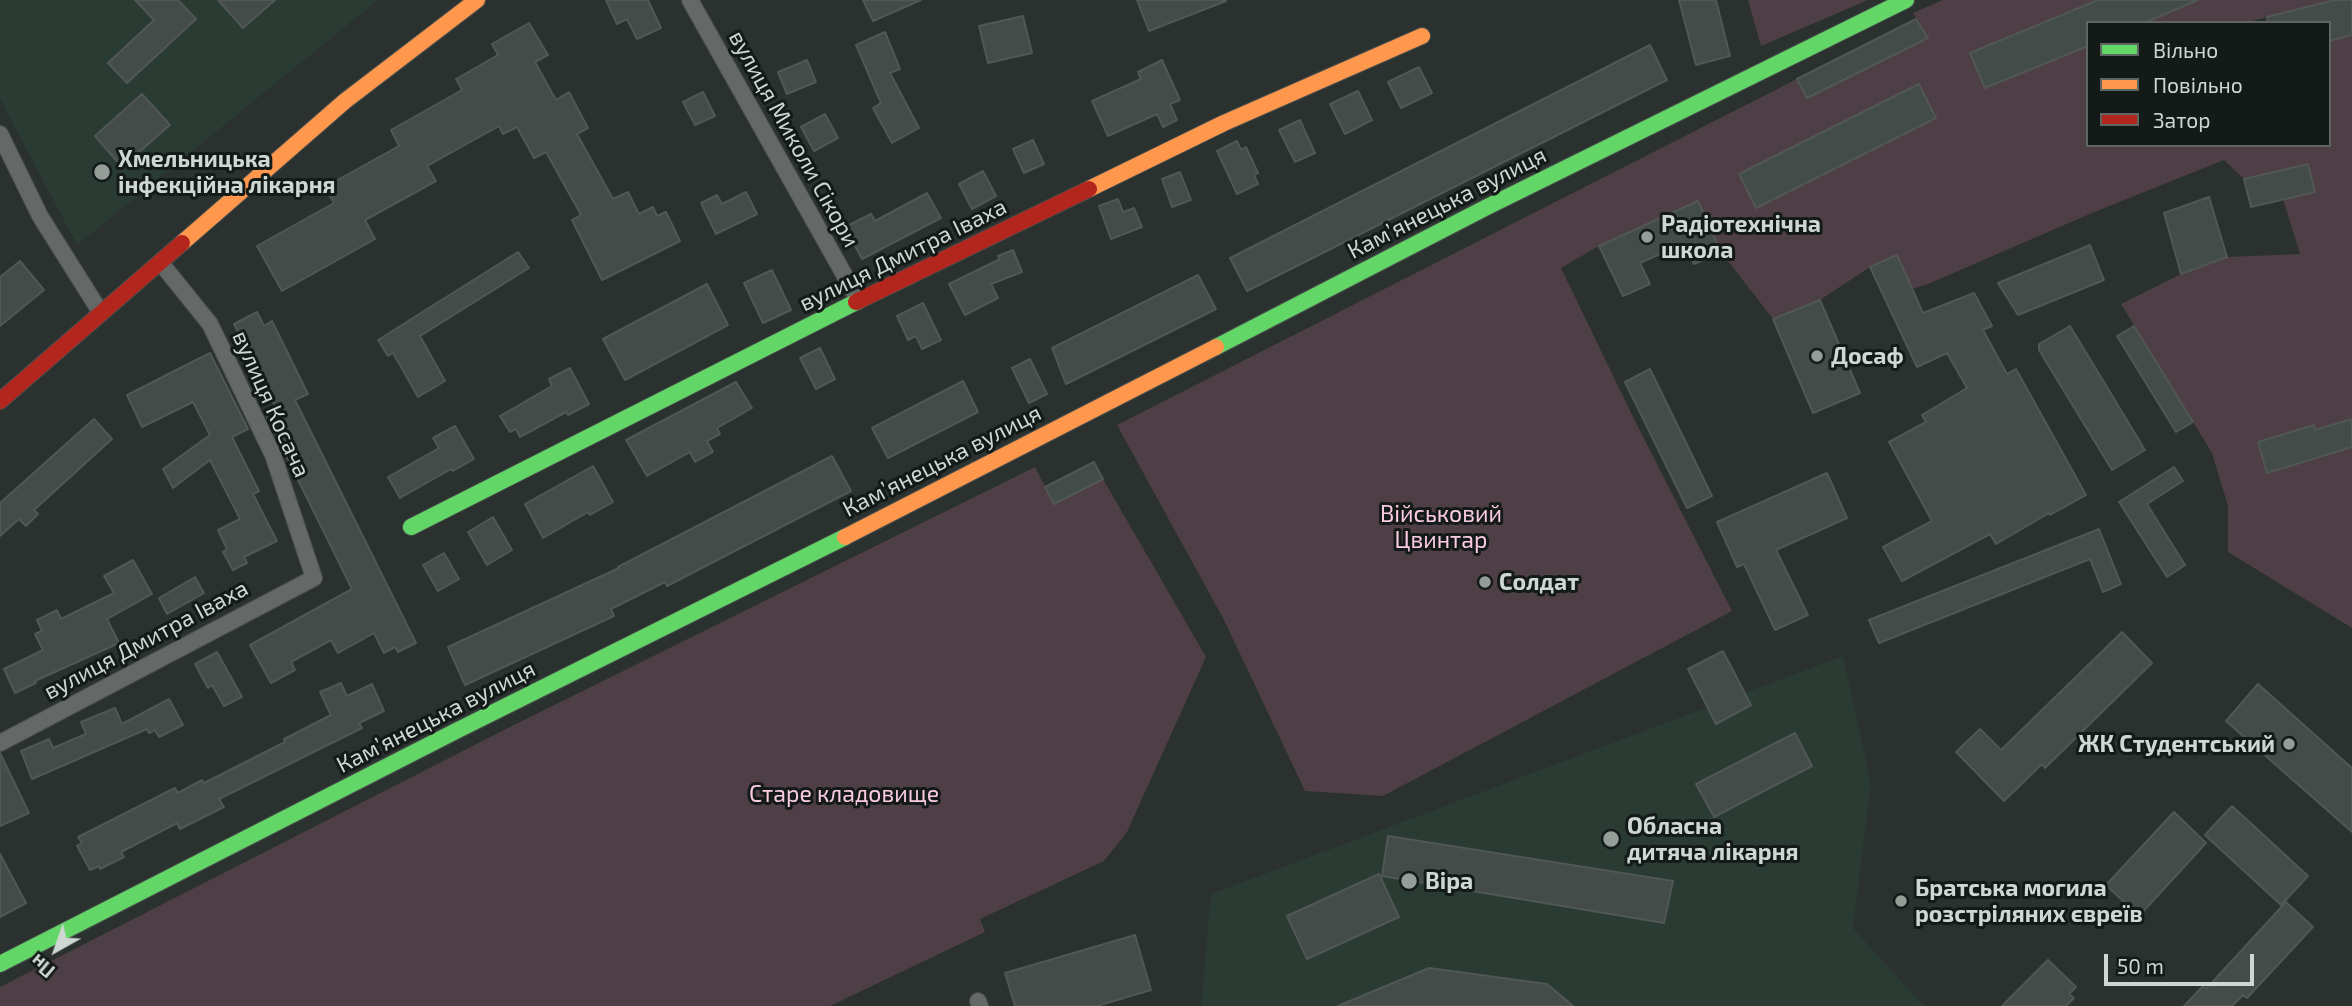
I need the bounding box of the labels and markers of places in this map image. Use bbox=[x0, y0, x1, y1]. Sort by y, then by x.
place label: Хмельницька інфекційна лікарня bbox=[118, 145, 336, 199]
marker: Хмельницька інфекційна лікарня bbox=[92, 162, 112, 182]
place label: Радіотехнічна школа bbox=[1661, 210, 1821, 264]
marker: Радіотехнічна школа bbox=[1639, 229, 1655, 245]
place label: Досаф bbox=[1831, 342, 1904, 370]
marker: Досаф bbox=[1809, 348, 1825, 364]
place label: Солдат bbox=[1499, 568, 1579, 596]
marker: Солдат bbox=[1477, 574, 1493, 590]
place label: ЖК Студентський bbox=[2078, 730, 2275, 758]
marker: ЖК Студентський bbox=[2281, 736, 2297, 752]
place label: Обласна дитяча лікарня bbox=[1627, 812, 1799, 866]
marker: Обласна дитяча лікарня bbox=[1601, 829, 1621, 849]
place label: Віра bbox=[1425, 867, 1473, 895]
marker: Віра bbox=[1399, 871, 1419, 891]
place label: Братська могила розстріляних євреїв bbox=[1915, 874, 2143, 928]
marker: Братська могила розстріляних євреїв bbox=[1893, 893, 1909, 909]

